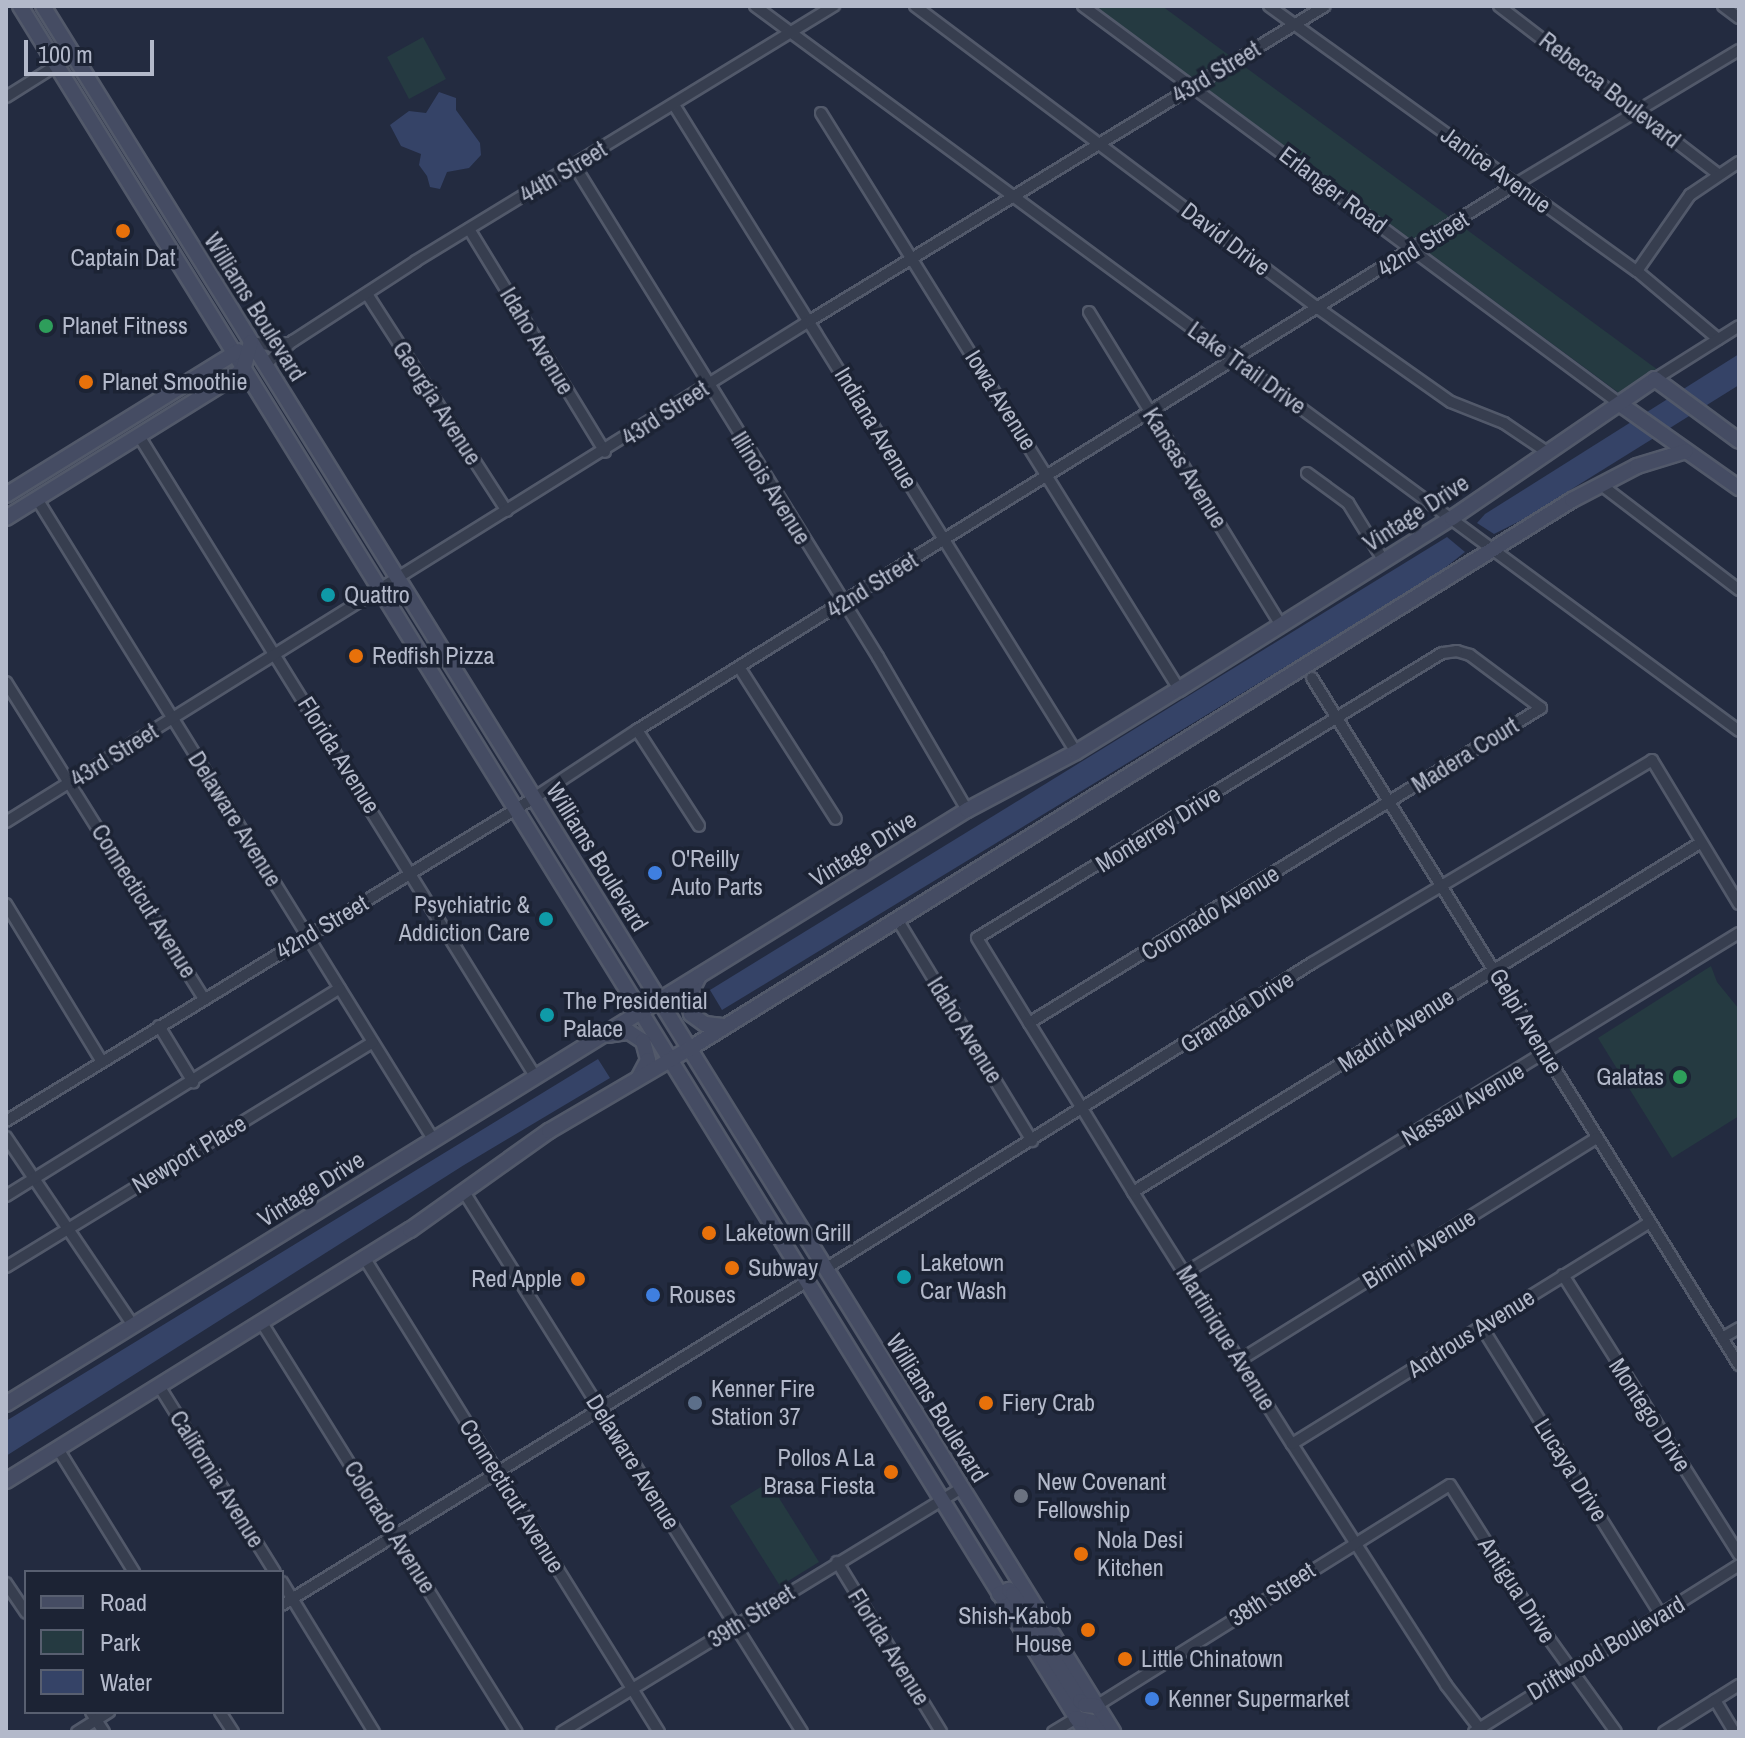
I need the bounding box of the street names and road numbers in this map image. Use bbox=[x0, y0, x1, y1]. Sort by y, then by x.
street label: Rebecca Boulevard bbox=[1533, 26, 1687, 154]
street label: 43rd Street bbox=[1167, 35, 1265, 109]
street label: Janice Avenue bbox=[1435, 120, 1557, 220]
street label: 44th Street bbox=[514, 135, 612, 209]
street label: Erlanger Road bbox=[1274, 140, 1392, 240]
street label: David Drive bbox=[1176, 196, 1276, 282]
street label: 42nd Street bbox=[1372, 205, 1474, 283]
street label: Williams Boulevard bbox=[198, 227, 312, 387]
street label: Idaho Avenue bbox=[493, 282, 581, 400]
street label: Lake Trail Drive bbox=[1182, 315, 1312, 421]
street label: Georgia Avenue bbox=[386, 335, 488, 471]
street label: Iowa Avenue bbox=[959, 344, 1043, 456]
street label: Indiana Avenue bbox=[828, 362, 924, 494]
street label: 43rd Street bbox=[616, 374, 714, 452]
street label: Kansas Avenue bbox=[1136, 402, 1234, 534]
street label: Illinois Avenue bbox=[725, 426, 817, 550]
street label: Vintage Drive bbox=[1358, 468, 1474, 558]
street label: 42nd Street bbox=[821, 546, 923, 624]
street label: Florida Avenue bbox=[292, 691, 386, 819]
street label: Madera Court bbox=[1406, 711, 1524, 799]
street label: 43rd Street bbox=[65, 717, 163, 793]
street label: Delaware Avenue bbox=[182, 746, 288, 892]
street label: Williams Boulevard bbox=[540, 777, 654, 937]
street label: Monterrey Drive bbox=[1091, 779, 1225, 879]
street label: Vintage Drive bbox=[804, 805, 922, 893]
street label: Connecticut Avenue bbox=[85, 818, 203, 984]
street label: Coronado Avenue bbox=[1135, 859, 1285, 967]
street label: 42nd Street bbox=[271, 888, 373, 966]
street label: Gelpi Avenue bbox=[1483, 963, 1569, 1079]
street label: Granada Drive bbox=[1175, 965, 1299, 1059]
street label: Idaho Avenue bbox=[921, 971, 1009, 1089]
street label: Madrid Avenue bbox=[1332, 982, 1460, 1078]
street label: Nassau Avenue bbox=[1396, 1056, 1530, 1152]
street label: Newport Place bbox=[127, 1109, 251, 1199]
street label: Vintage Drive bbox=[252, 1145, 370, 1233]
street label: Bimini Avenue bbox=[1357, 1203, 1481, 1295]
street label: Martinique Avenue bbox=[1170, 1260, 1282, 1416]
street label: Androus Avenue bbox=[1402, 1282, 1540, 1384]
street label: Williams Boulevard bbox=[880, 1328, 994, 1488]
street label: Montego Drive bbox=[1603, 1353, 1697, 1477]
street label: Delaware Avenue bbox=[580, 1389, 686, 1535]
street label: California Avenue bbox=[163, 1405, 271, 1553]
street label: Connecticut Avenue bbox=[453, 1413, 571, 1579]
street label: Lucaya Drive bbox=[1528, 1413, 1614, 1527]
street label: Colorado Avenue bbox=[338, 1455, 442, 1599]
street label: Antigua Drive bbox=[1472, 1532, 1562, 1648]
street label: 38th Street bbox=[1224, 1556, 1320, 1632]
street label: 39th Street bbox=[703, 1578, 799, 1654]
street label: Florida Avenue bbox=[842, 1583, 936, 1711]
street label: Driftwood Boulevard bbox=[1522, 1590, 1690, 1706]

